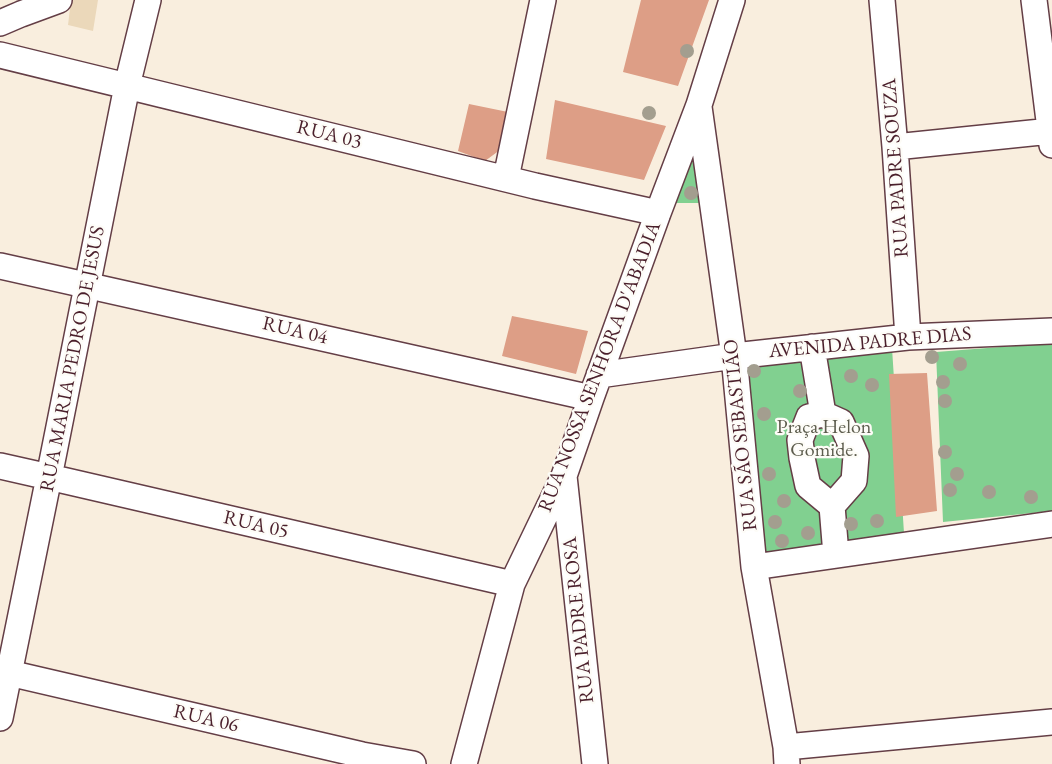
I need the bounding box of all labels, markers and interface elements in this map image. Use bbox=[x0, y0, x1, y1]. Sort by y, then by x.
street label: RUA PADRE SOUZA bbox=[878, 77, 914, 259]
street label: RUA 03 bbox=[294, 115, 364, 155]
street label: RUA NOSSA SENHORA D'ABADIA bbox=[533, 218, 667, 516]
street label: RUA MARIA PEDRO DE JESUS bbox=[35, 224, 111, 494]
street label: RUA 04 bbox=[260, 312, 330, 350]
street label: AVENIDA PADRE DIAS bbox=[768, 322, 972, 364]
street label: RUA SÃO SEBASTIÃO bbox=[719, 338, 763, 532]
park label: Praça Helon Gomide. bbox=[777, 416, 871, 463]
street label: RUA 05 bbox=[221, 506, 291, 544]
street label: RUA PADRE ROSA bbox=[558, 536, 600, 704]
street label: RUA 06 bbox=[171, 700, 241, 738]

